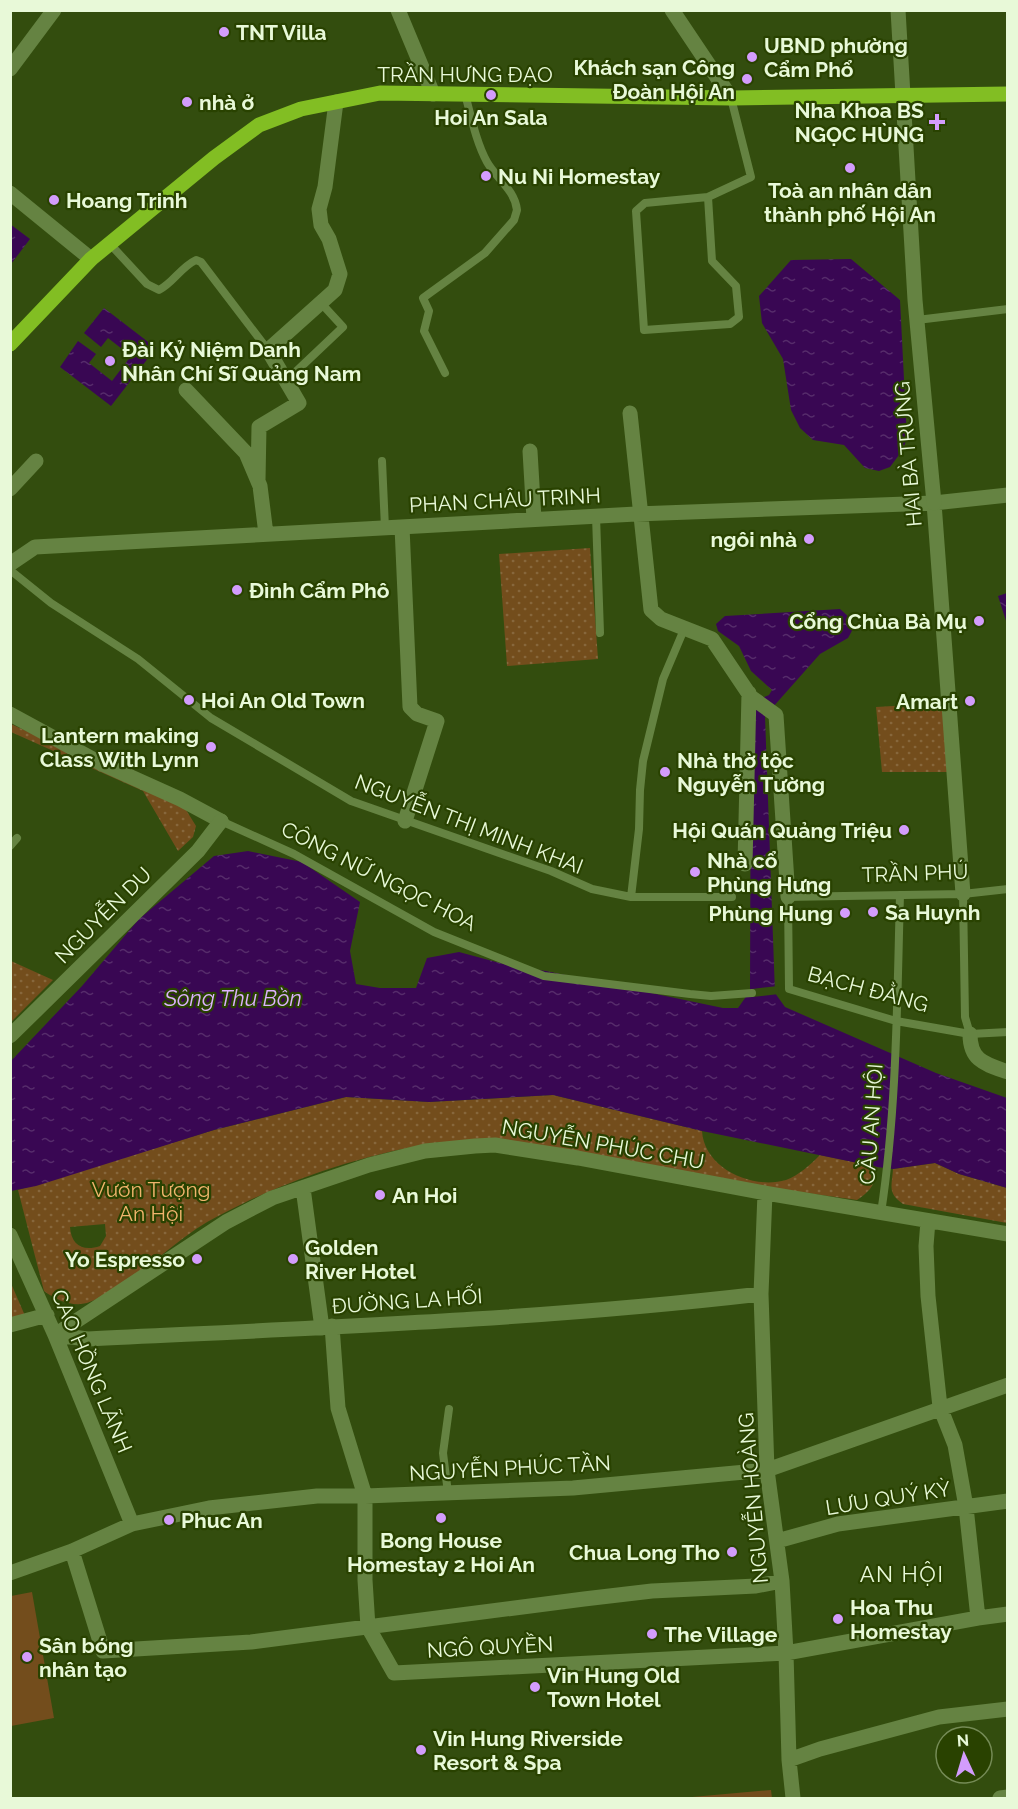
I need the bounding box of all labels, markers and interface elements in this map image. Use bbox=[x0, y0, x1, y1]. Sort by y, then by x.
place label: TNT Villa bbox=[236, 20, 327, 45]
marker: TNT Villa bbox=[217, 25, 231, 39]
place label: UBND phường Cẩm Phổ bbox=[764, 33, 908, 82]
marker: UBND phường Cẩm Phổ bbox=[745, 50, 759, 64]
place label: Khách sạn Công Đoàn Hội An bbox=[573, 55, 735, 104]
street label: TRẦN HƯNG ĐẠO bbox=[377, 62, 553, 87]
marker: Khách sạn Công Đoàn Hội An bbox=[740, 72, 754, 86]
marker: Hoi An Sala bbox=[484, 88, 498, 102]
place label: nhà ở bbox=[199, 90, 254, 115]
marker: nhà ở bbox=[180, 95, 194, 109]
place label: Nha Khoa BS NGỌC HÙNG bbox=[794, 98, 924, 147]
place label: Hoi An Sala bbox=[434, 105, 548, 130]
marker: Nha Khoa BS NGỌC HÙNG bbox=[928, 113, 946, 131]
marker: Toà an nhân dân thành phố Hội An bbox=[843, 161, 857, 175]
place label: Nu Ni Homestay bbox=[498, 164, 661, 189]
marker: Nu Ni Homestay bbox=[479, 169, 493, 183]
place label: Toà an nhân dân thành phố Hội An bbox=[764, 178, 936, 227]
place label: Hoang Trinh bbox=[66, 188, 187, 213]
marker: Hoang Trinh bbox=[47, 193, 61, 207]
place label: Đài Kỷ Niệm Danh Nhân Chí Sĩ Quảng Nam bbox=[122, 337, 361, 386]
marker: Đài Kỷ Niệm Danh Nhân Chí Sĩ Quảng Nam bbox=[103, 354, 117, 368]
street label: HAI BÀ TRƯNG bbox=[889, 380, 927, 528]
street label: PHAN CHÂU TRINH bbox=[409, 482, 601, 518]
place label: ngôi nhà bbox=[710, 527, 797, 552]
marker: ngôi nhà bbox=[802, 532, 816, 546]
place label: Đình Cẩm Phô bbox=[249, 578, 390, 603]
marker: Đình Cẩm Phô bbox=[230, 583, 244, 597]
place label: Cổng Chùa Bà Mụ bbox=[789, 609, 967, 634]
marker: Cổng Chùa Bà Mụ bbox=[972, 614, 986, 628]
place label: Hoi An Old Town bbox=[201, 688, 365, 713]
place label: Amart bbox=[896, 689, 958, 714]
marker: Hoi An Old Town bbox=[182, 693, 196, 707]
marker: Amart bbox=[963, 694, 977, 708]
place label: Lantern making Class With Lynn bbox=[40, 723, 199, 772]
marker: Lantern making Class With Lynn bbox=[204, 740, 218, 754]
place label: Nhà thờ tộc Nguyễn Tường bbox=[677, 748, 825, 797]
marker: Nhà thờ tộc Nguyễn Tường bbox=[658, 765, 672, 779]
street label: NGUYỄN THỊ MINH KHAI bbox=[351, 768, 587, 879]
street label: CÔNG NỮ NGỌC HOA bbox=[277, 816, 481, 936]
place label: Hội Quán Quảng Triệu bbox=[672, 818, 892, 843]
marker: Hội Quán Quảng Triệu bbox=[897, 823, 911, 837]
place label: Nhà cổ Phùng Hưng bbox=[707, 848, 831, 897]
street label: TRẦN PHÚ bbox=[861, 859, 969, 887]
street label: NGUYỄN DU bbox=[49, 861, 156, 968]
marker: Nhà cổ Phùng Hưng bbox=[688, 865, 702, 879]
place label: Sa Huynh bbox=[885, 900, 980, 925]
place label: Phùng Hung bbox=[709, 901, 833, 926]
marker: Sa Huynh bbox=[866, 905, 880, 919]
marker: Phùng Hung bbox=[838, 906, 852, 920]
street label: BẠCH ĐẰNG bbox=[805, 960, 931, 1017]
water label: Sông Thu Bồn bbox=[163, 985, 302, 1011]
street label: CẦU AN HỘI bbox=[854, 1063, 888, 1185]
street label: NGUYỄN PHÚC CHU bbox=[500, 1113, 706, 1174]
park label: Vườn Tượng An Hội bbox=[91, 1177, 211, 1226]
place label: An Hoi bbox=[392, 1183, 457, 1208]
marker: An Hoi bbox=[373, 1188, 387, 1202]
place label: Golden River Hotel bbox=[305, 1235, 416, 1284]
place label: Yo Espresso bbox=[65, 1247, 185, 1272]
marker: Yo Espresso bbox=[190, 1252, 204, 1266]
marker: Golden River Hotel bbox=[286, 1252, 300, 1266]
street label: ĐƯỜNG LA HỐI bbox=[331, 1283, 483, 1319]
street label: CAO HỒNG LÃNH bbox=[46, 1286, 138, 1456]
street label: NGUYỄN HOÀNG bbox=[732, 1412, 773, 1585]
street label: NGUYỄN PHÚC TẦN bbox=[408, 1449, 611, 1486]
street label: LƯU QUÝ KỲ bbox=[824, 1476, 953, 1520]
place label: Phuc An bbox=[181, 1508, 263, 1533]
marker: Bong House Homestay 2 Hoi An bbox=[434, 1511, 448, 1525]
marker: Phuc An bbox=[162, 1513, 176, 1527]
place label: Bong House Homestay 2 Hoi An bbox=[347, 1528, 535, 1577]
place label: Chua Long Tho bbox=[569, 1540, 720, 1565]
marker: Chua Long Tho bbox=[725, 1545, 739, 1559]
district label: AN HỘI bbox=[860, 1561, 944, 1587]
place label: Hoa Thu Homestay bbox=[850, 1595, 952, 1644]
marker: Hoa Thu Homestay bbox=[831, 1612, 845, 1626]
place label: The Village bbox=[664, 1622, 778, 1647]
marker: The Village bbox=[645, 1627, 659, 1641]
street label: NGÔ QUYỀN bbox=[426, 1631, 554, 1663]
place label: Sân bóng nhân tạo bbox=[39, 1633, 134, 1682]
marker: Sân bóng nhân tạo bbox=[20, 1650, 34, 1664]
place label: Vin Hung Old Town Hotel bbox=[547, 1663, 680, 1712]
marker: Vin Hung Old Town Hotel bbox=[528, 1680, 542, 1694]
north arrow bbox=[934, 1725, 994, 1785]
place label: Vin Hung Riverside Resort & Spa bbox=[433, 1726, 623, 1775]
text: N bbox=[956, 1731, 970, 1750]
marker: Vin Hung Riverside Resort & Spa bbox=[414, 1743, 428, 1757]

